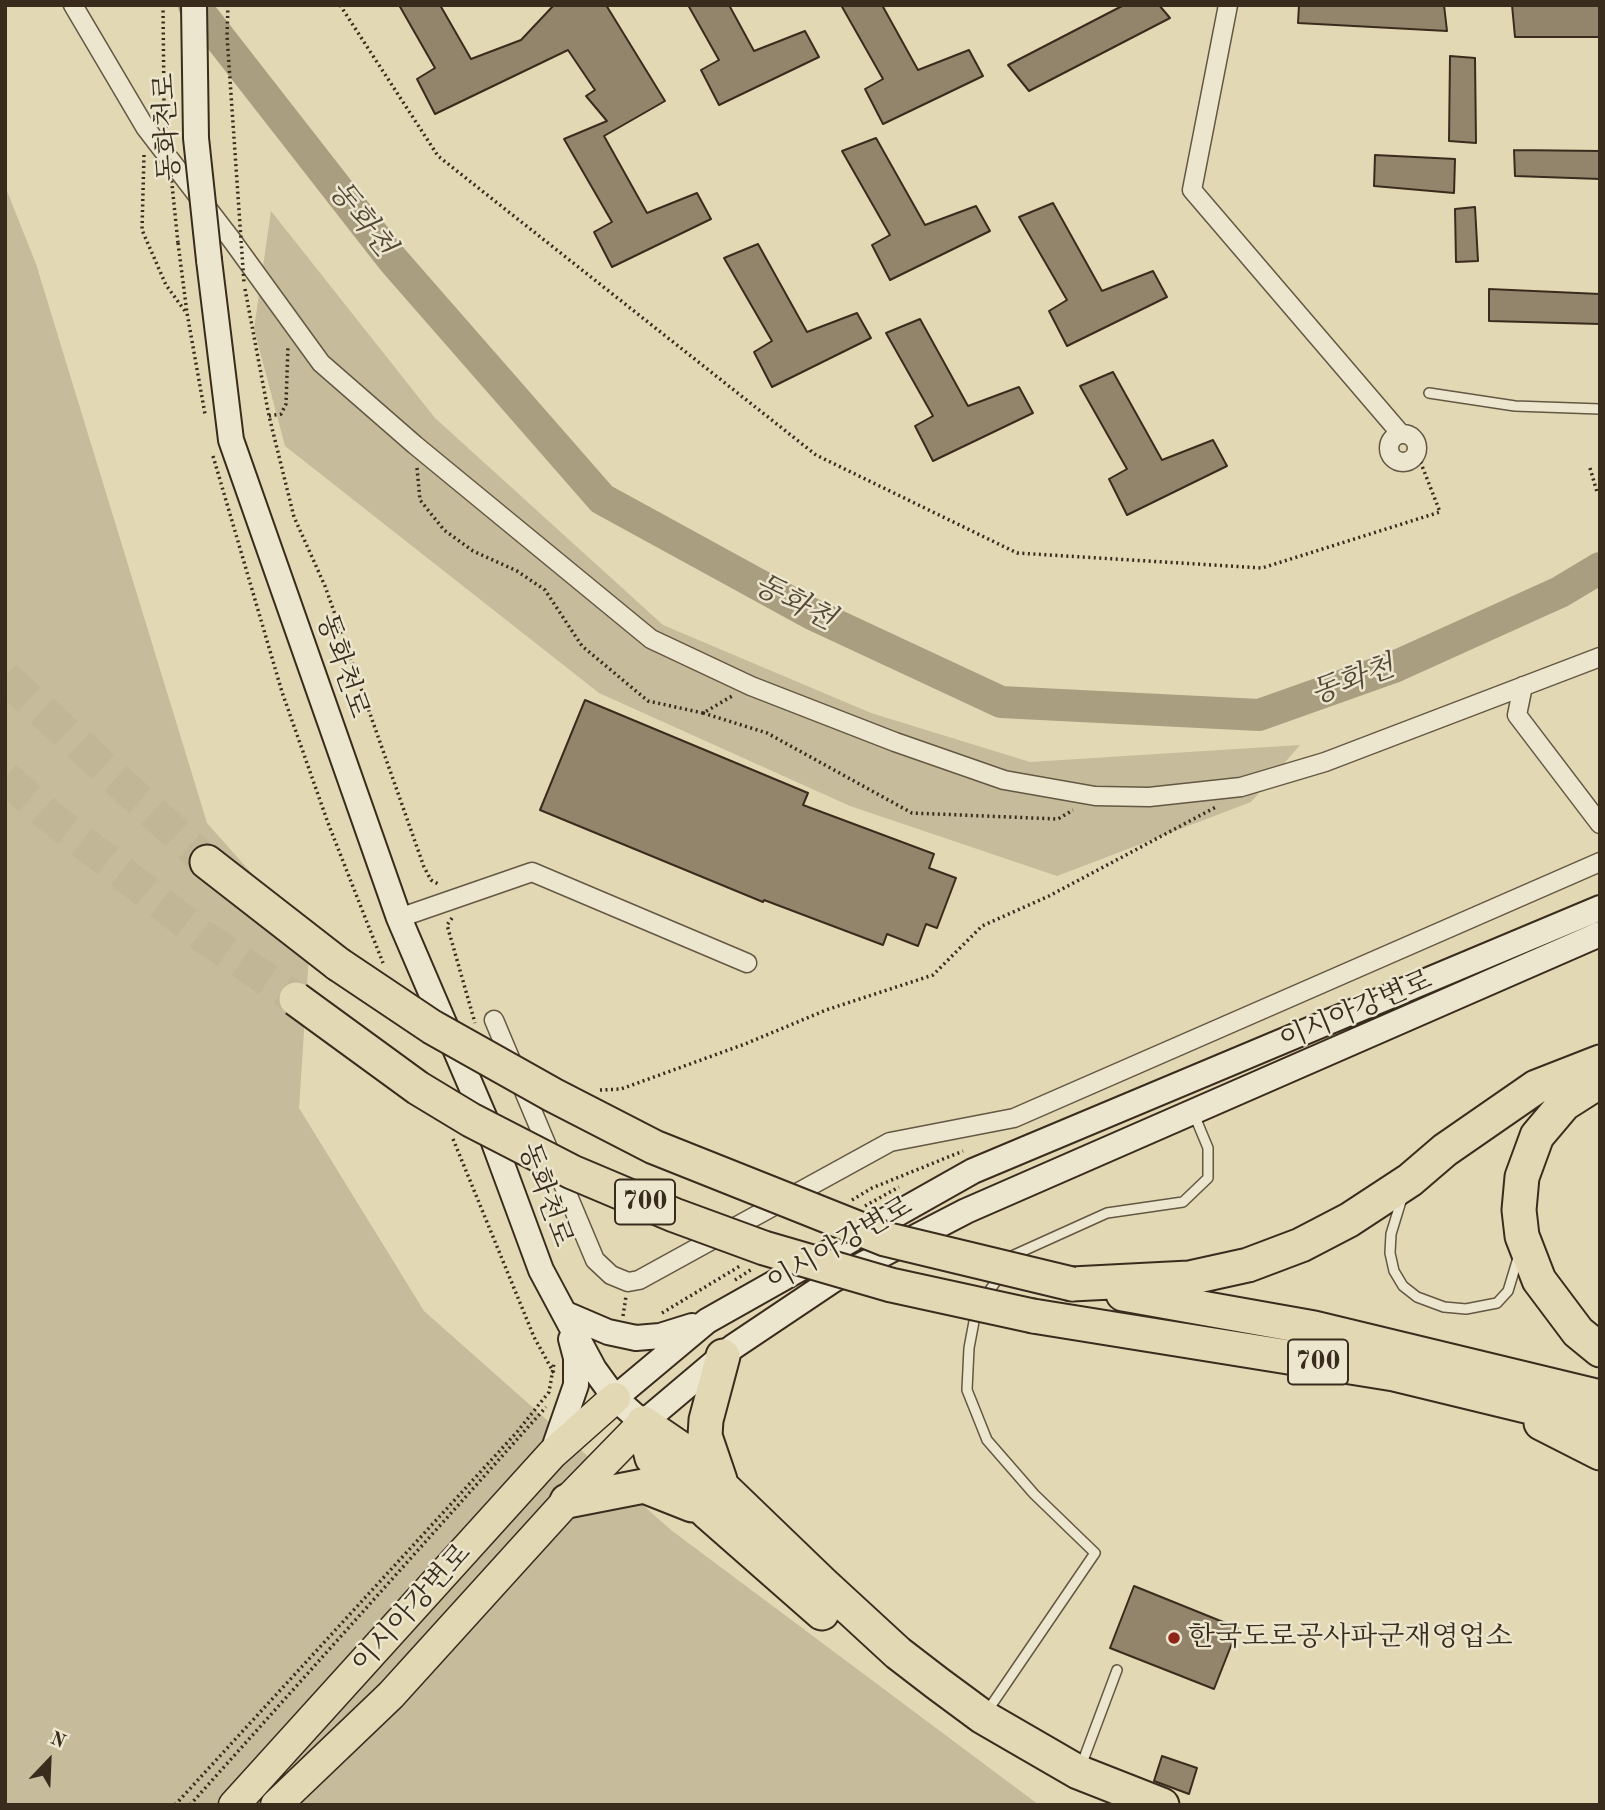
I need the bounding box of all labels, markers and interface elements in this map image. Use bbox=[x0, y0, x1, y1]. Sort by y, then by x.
street label: 동화천로 bbox=[148, 72, 188, 182]
water label: 동화천 bbox=[320, 174, 402, 264]
water label: 동화천 bbox=[747, 567, 841, 639]
street label: 동화천로 bbox=[309, 609, 375, 723]
water label: 동화천 bbox=[1306, 649, 1400, 713]
street label: 이시아강변로 bbox=[1275, 964, 1437, 1058]
street label: 동화천로 bbox=[511, 1138, 579, 1252]
road number: 700 bbox=[615, 1180, 675, 1224]
street label: 이시아강변로 bbox=[761, 1190, 919, 1300]
road number: 700 bbox=[1288, 1340, 1348, 1385]
street label: 이시아강변로 bbox=[345, 1537, 479, 1681]
place label: 한국도로공사파군재영업소 bbox=[1188, 1621, 1513, 1655]
marker: 한국도로공사파군재영업소 bbox=[1166, 1630, 1182, 1646]
north arrow bbox=[14, 1726, 84, 1796]
text: N bbox=[47, 1730, 68, 1753]

